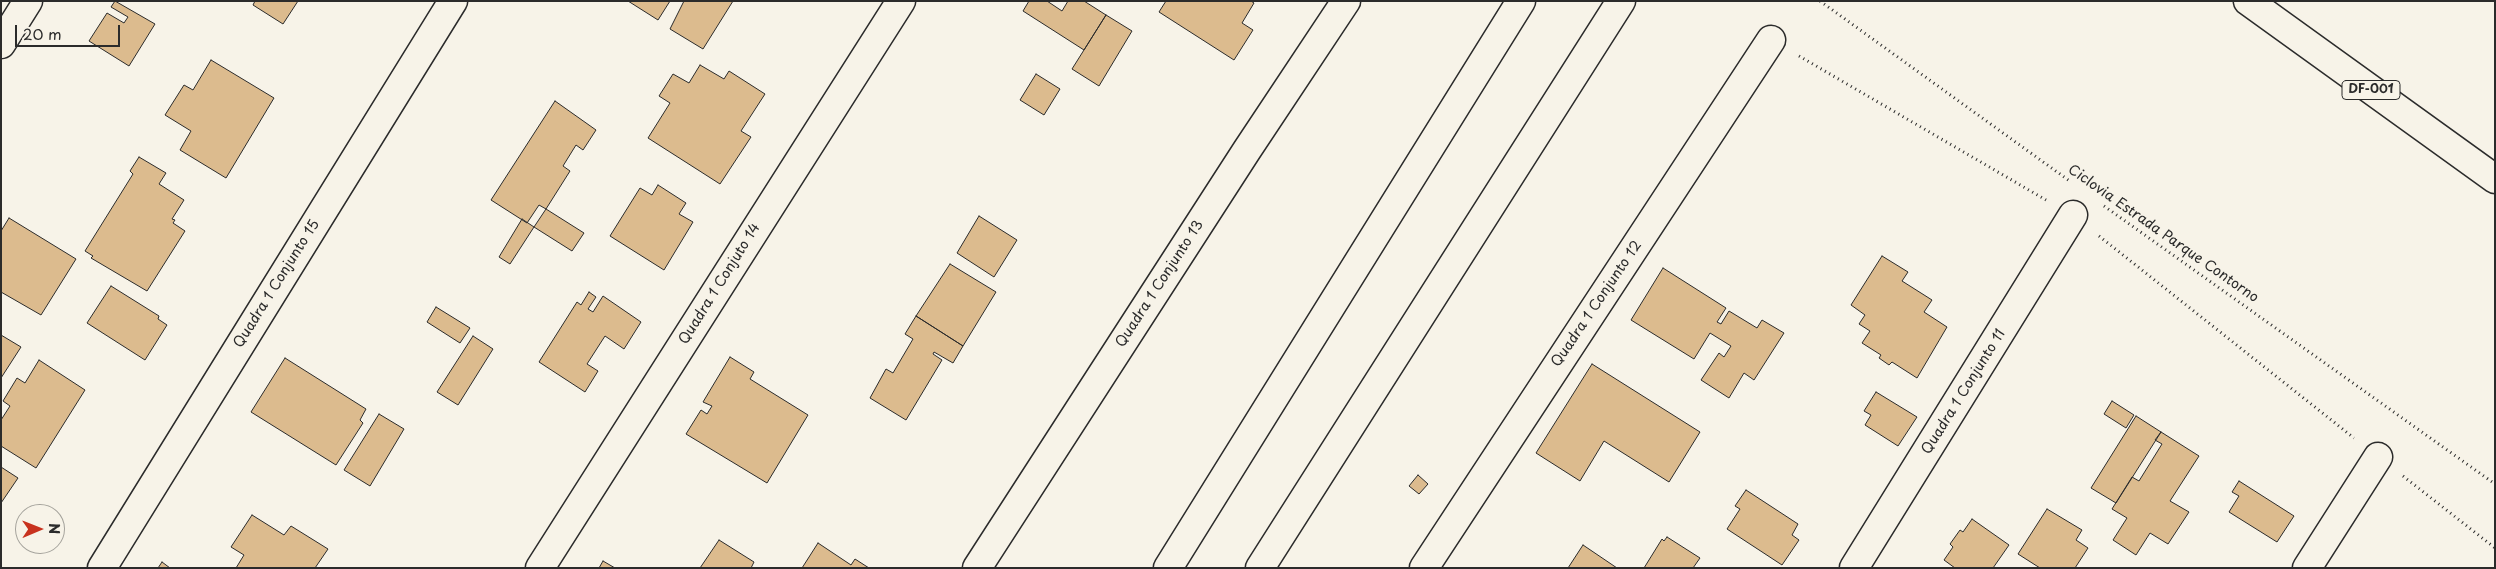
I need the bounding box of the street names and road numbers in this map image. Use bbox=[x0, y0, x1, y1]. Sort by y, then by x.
road number: DF-001 bbox=[2342, 80, 2400, 100]
street label: Ciclovia Estrada Parque Contorno bbox=[2064, 161, 2262, 307]
street label: Quadra 1 Conjunto 15 bbox=[231, 217, 323, 351]
street label: Quadra 1 Conjunto 13 bbox=[1113, 217, 1207, 351]
street label: Quadra 1 Conjuto 14 bbox=[676, 220, 764, 348]
street label: Quadra 1 Conjunto 12 bbox=[1548, 238, 1646, 370]
street label: Quadra 1 Conjunto 11 bbox=[1919, 326, 2009, 458]

